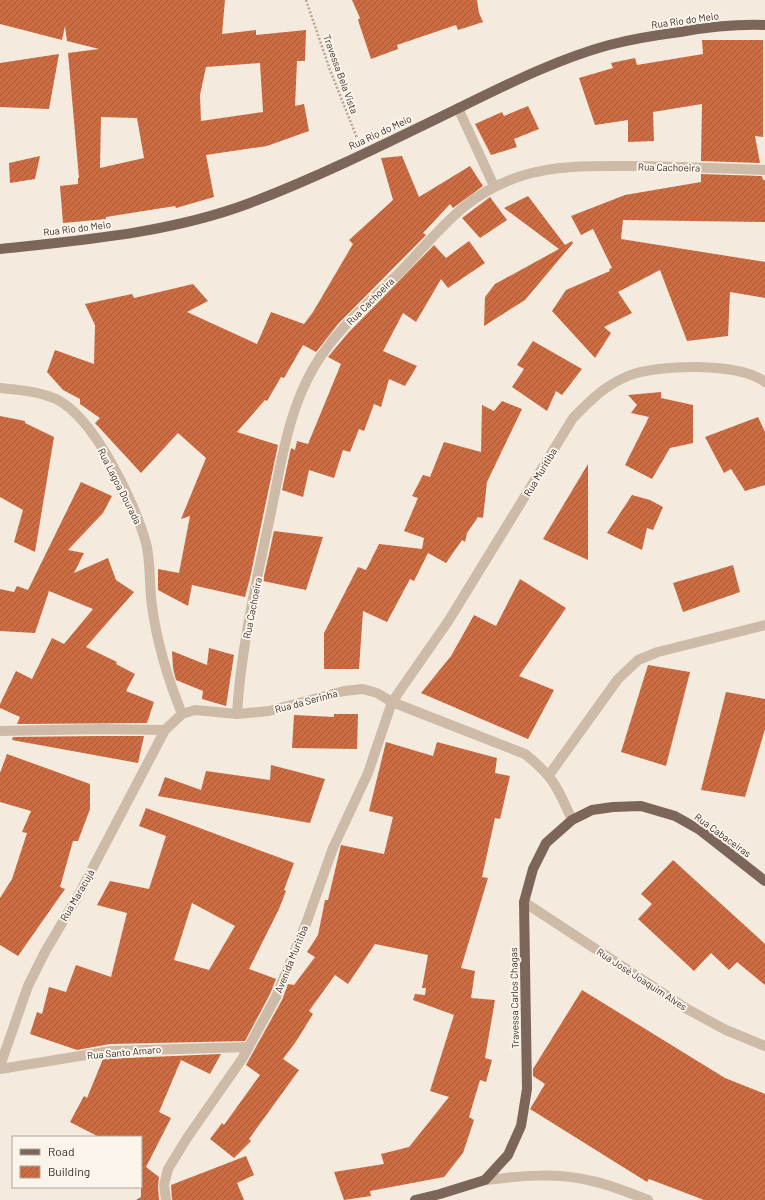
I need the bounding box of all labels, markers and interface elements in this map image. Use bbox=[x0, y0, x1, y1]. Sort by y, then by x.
street label: Rua Rio do Meio bbox=[650, 9, 720, 31]
street label: Travessa Bela Vista bbox=[321, 33, 361, 115]
street label: Rua Rio do Meio bbox=[347, 112, 413, 152]
street label: Rua Cachoeira bbox=[638, 160, 700, 174]
street label: Rua Rio do Meio bbox=[42, 218, 112, 238]
street label: Rua Cachoeira bbox=[344, 275, 396, 327]
street label: Rua Lagoa Dourada bbox=[96, 446, 144, 526]
street label: Rua Muritiba bbox=[521, 446, 559, 498]
street label: Rua Cachoeira bbox=[240, 576, 264, 640]
street label: Rua da Serinha bbox=[273, 687, 339, 715]
street label: Rua Cabaceiras bbox=[692, 810, 754, 860]
street label: Rua Maracujá bbox=[57, 867, 97, 923]
street label: Avenida Muritiba bbox=[272, 924, 310, 994]
street label: Rua José Joaquim Alves bbox=[595, 945, 689, 1013]
street label: Travessa Carlos Chagas bbox=[507, 947, 521, 1049]
street label: Rua Santo Amaro bbox=[86, 1043, 162, 1061]
legend bbox=[12, 1136, 142, 1188]
text: Road bbox=[48, 1144, 75, 1158]
text: Building bbox=[48, 1164, 90, 1178]

